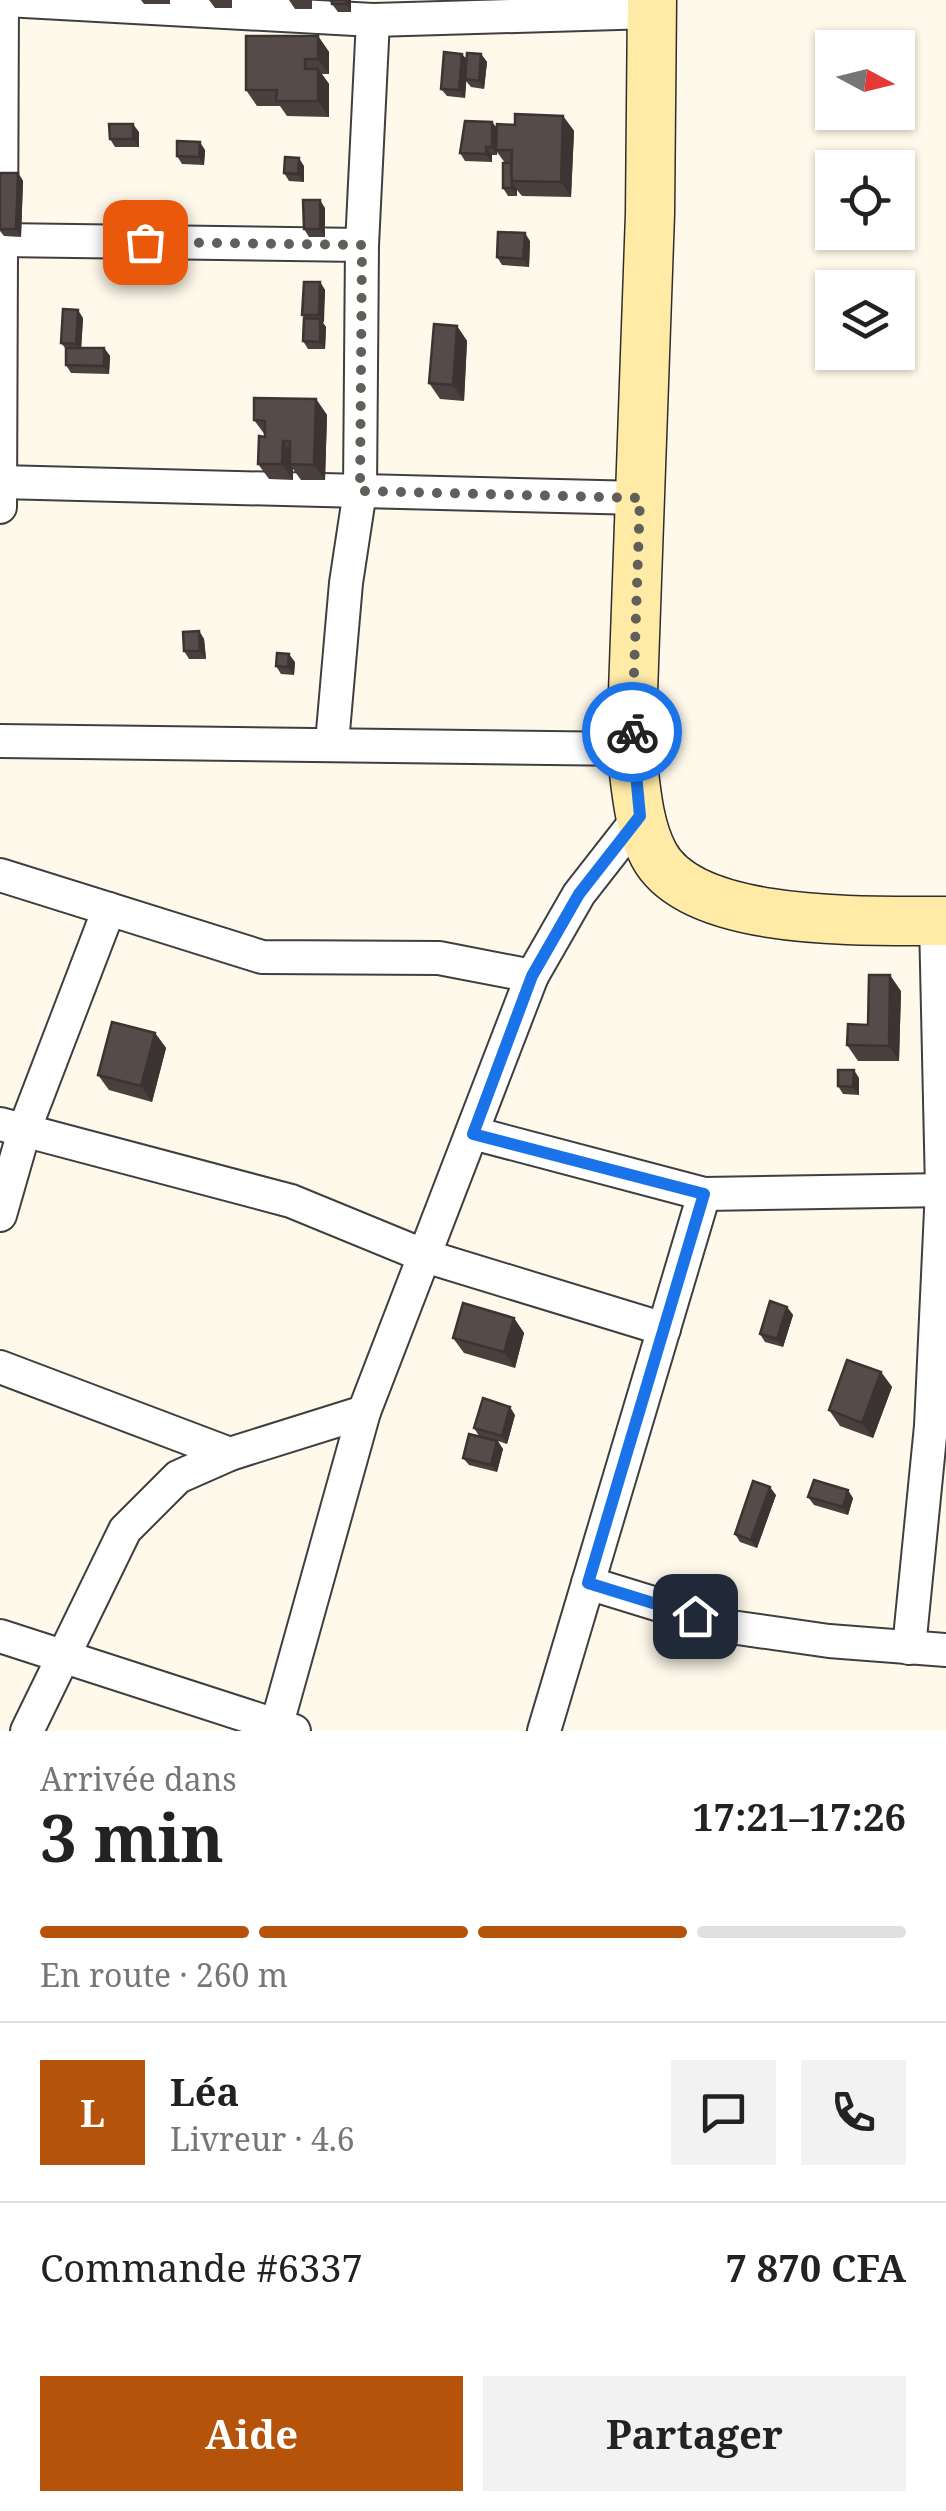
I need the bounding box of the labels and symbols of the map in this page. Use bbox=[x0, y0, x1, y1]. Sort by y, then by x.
north arrow bbox=[815, 30, 915, 130]
pin bbox=[103, 200, 188, 285]
courier bbox=[582, 682, 682, 782]
pin bbox=[653, 1574, 738, 1659]

